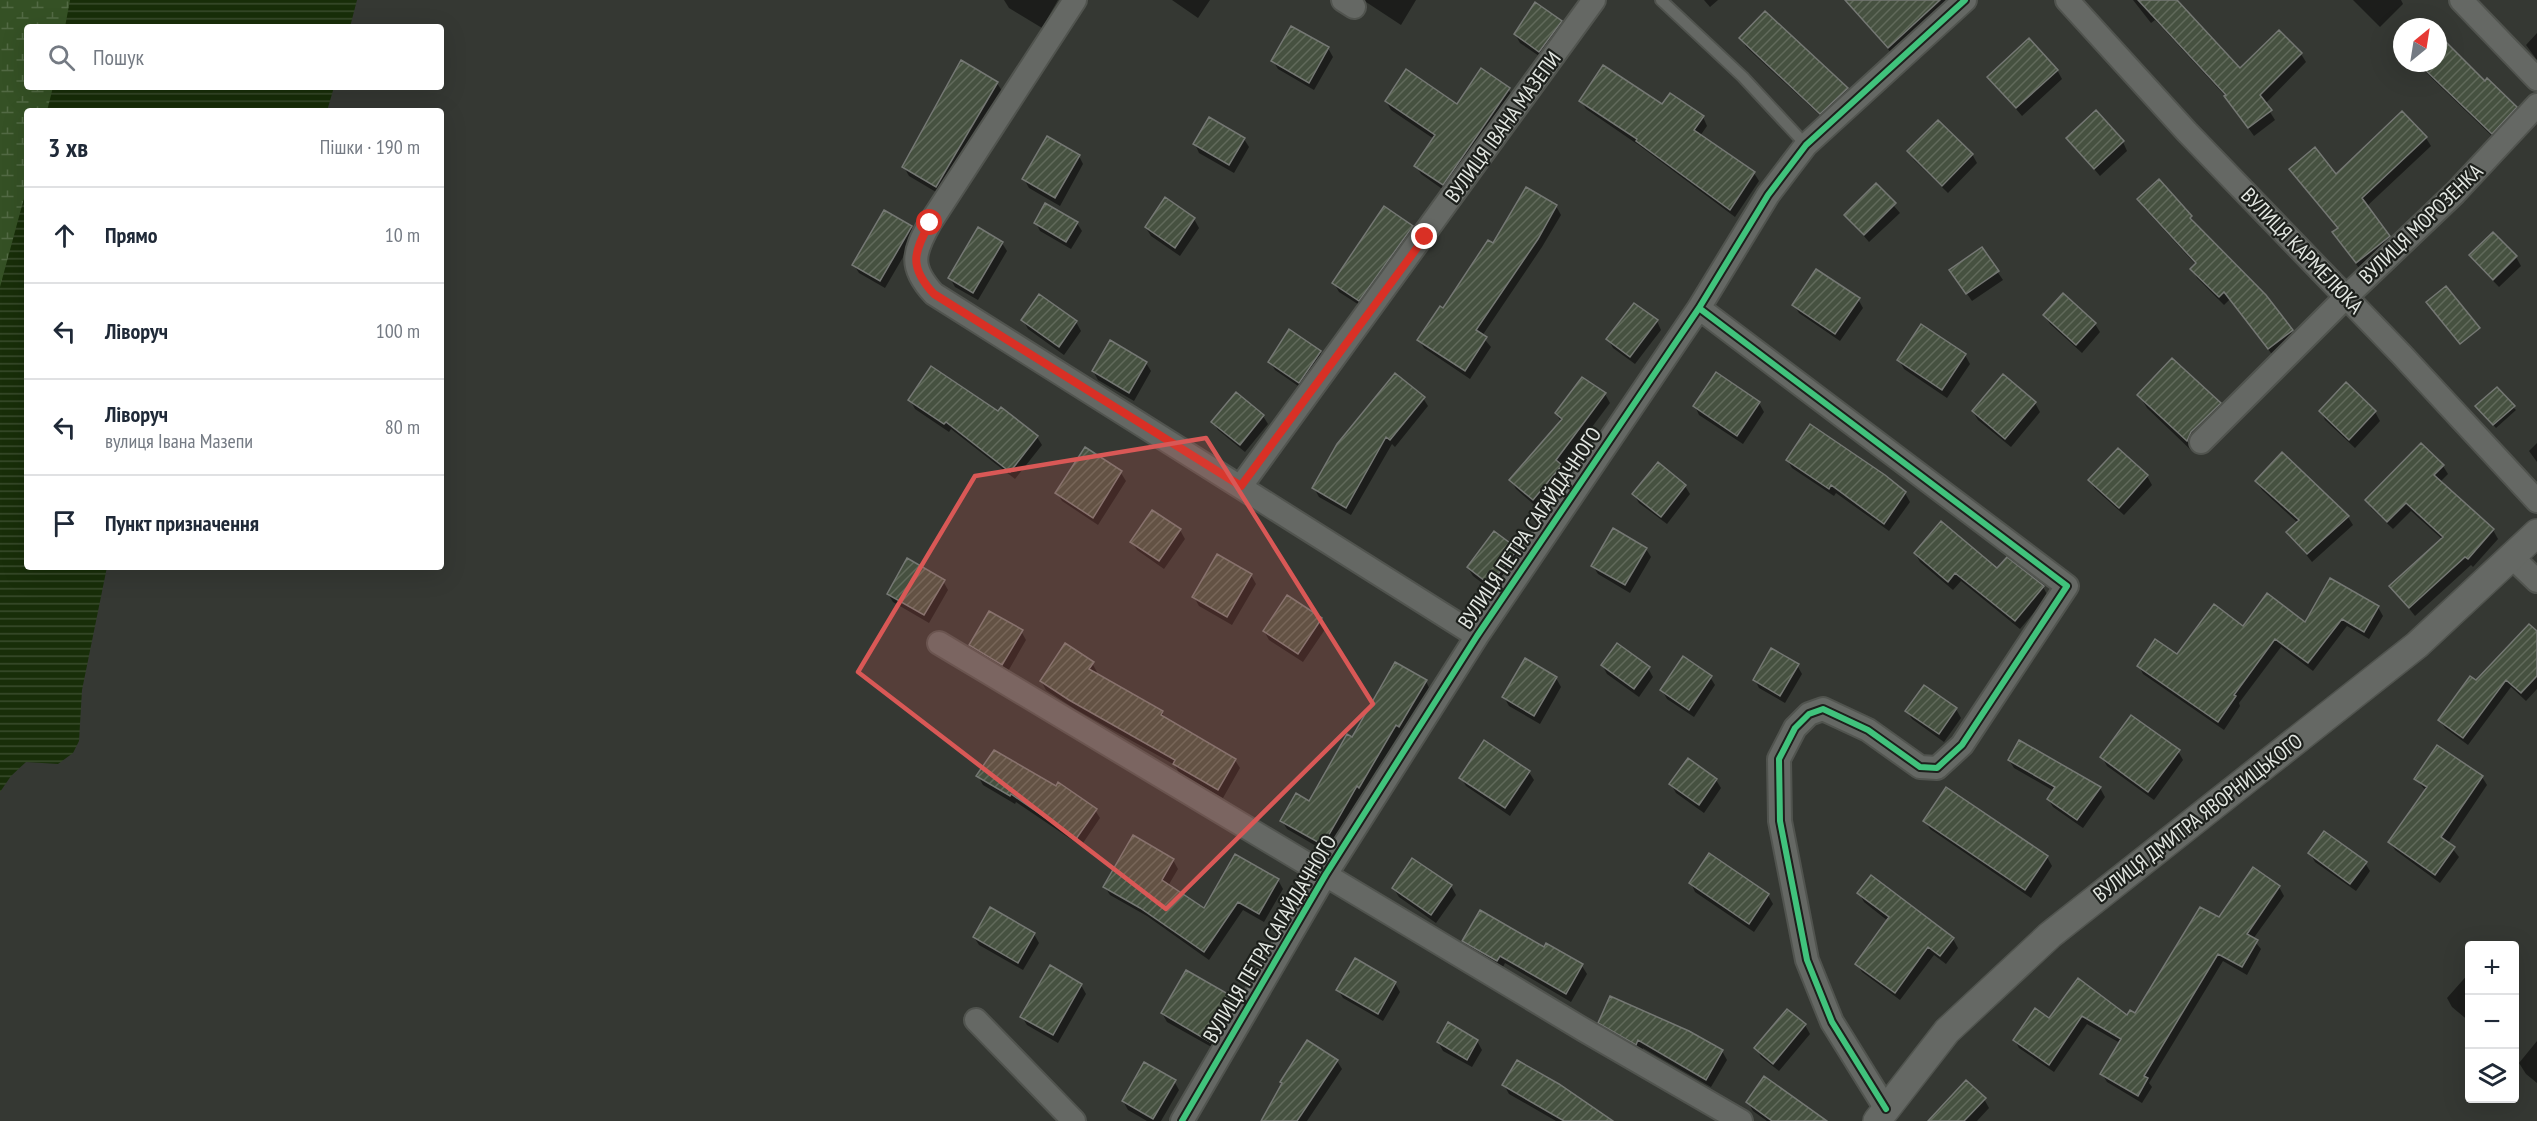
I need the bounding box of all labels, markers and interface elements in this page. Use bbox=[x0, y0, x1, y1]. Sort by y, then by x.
north arrow bbox=[2393, 18, 2447, 72]
search box bbox=[24, 24, 444, 90]
icon: search bbox=[45, 41, 78, 74]
text: Пошук bbox=[93, 43, 144, 71]
street label: ВУЛИЦЯ ІВАНА МАЗЕПИ bbox=[1439, 46, 1567, 208]
text: 3 хв bbox=[48, 131, 88, 164]
text: Пішки · 190 m bbox=[320, 134, 420, 160]
street label: ВУЛИЦЯ МОРОЗЕНКА bbox=[2353, 158, 2488, 290]
street label: ВУЛИЦЯ КАРМЕЛЮКА bbox=[2235, 182, 2369, 319]
route start bbox=[916, 209, 942, 235]
icon: ahead bbox=[48, 219, 81, 252]
text: Прямо bbox=[105, 221, 158, 249]
text: 10 m bbox=[385, 222, 420, 248]
route end bbox=[1411, 223, 1437, 249]
icon: left bbox=[48, 315, 81, 348]
text: Ліворуч bbox=[105, 317, 168, 345]
text: 100 m bbox=[376, 318, 420, 344]
text: Ліворуч bbox=[105, 400, 168, 428]
icon: left bbox=[48, 411, 81, 444]
text: 80 m bbox=[385, 414, 420, 440]
street label: ВУЛИЦЯ ПЕТРА САГАЙДАЧНОГО bbox=[1452, 422, 1607, 634]
text: вулиця Івана Мазепи bbox=[105, 428, 253, 454]
icon: arrive bbox=[48, 507, 81, 540]
text: Пункт призначення bbox=[105, 509, 259, 537]
street label: ВУЛИЦЯ ДМИТРА ЯВОРНИЦЬКОГО bbox=[2088, 727, 2308, 908]
street label: ВУЛИЦЯ ПЕТРА САГАЙДАЧНОГО bbox=[1197, 830, 1342, 1048]
map controls bbox=[2465, 941, 2519, 1103]
button: + bbox=[2465, 941, 2519, 995]
button: − bbox=[2465, 995, 2519, 1049]
button: layers bbox=[2465, 1049, 2519, 1103]

